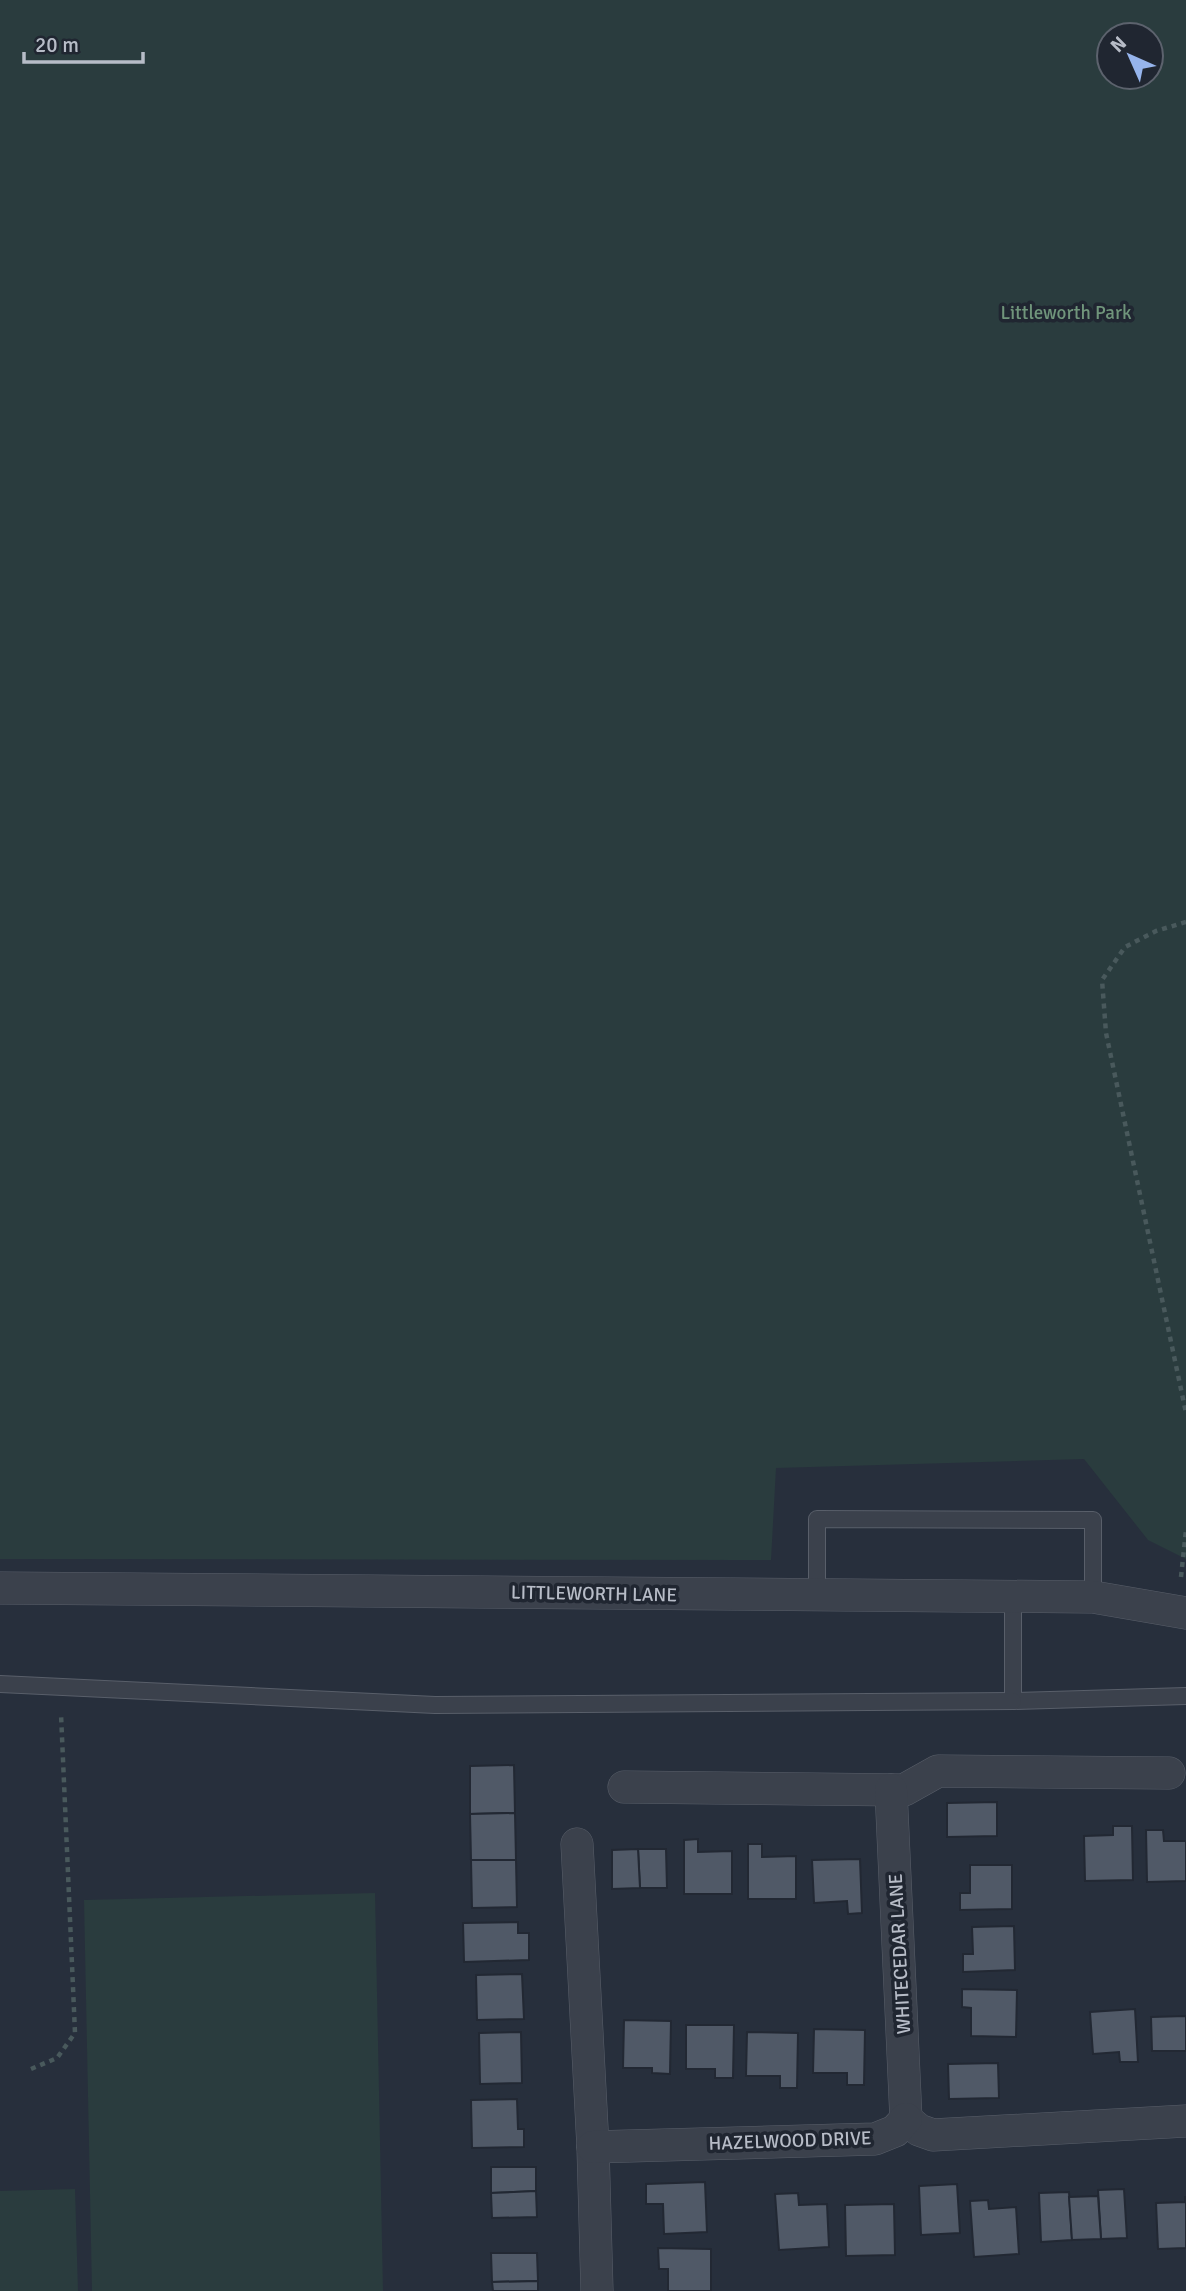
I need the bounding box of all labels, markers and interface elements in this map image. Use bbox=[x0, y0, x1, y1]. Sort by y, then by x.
scale bar bbox=[24, 21, 144, 65]
north arrow bbox=[1095, 21, 1165, 91]
text: 20 m bbox=[35, 32, 79, 58]
text: N bbox=[1106, 32, 1132, 58]
park label: Littleworth Park bbox=[1000, 301, 1132, 325]
street label: LITTLEWORTH LANE bbox=[511, 1581, 677, 1607]
street label: WHITECEDAR LANE bbox=[884, 1873, 916, 2035]
street label: HAZELWOOD DRIVE bbox=[708, 2126, 872, 2156]

